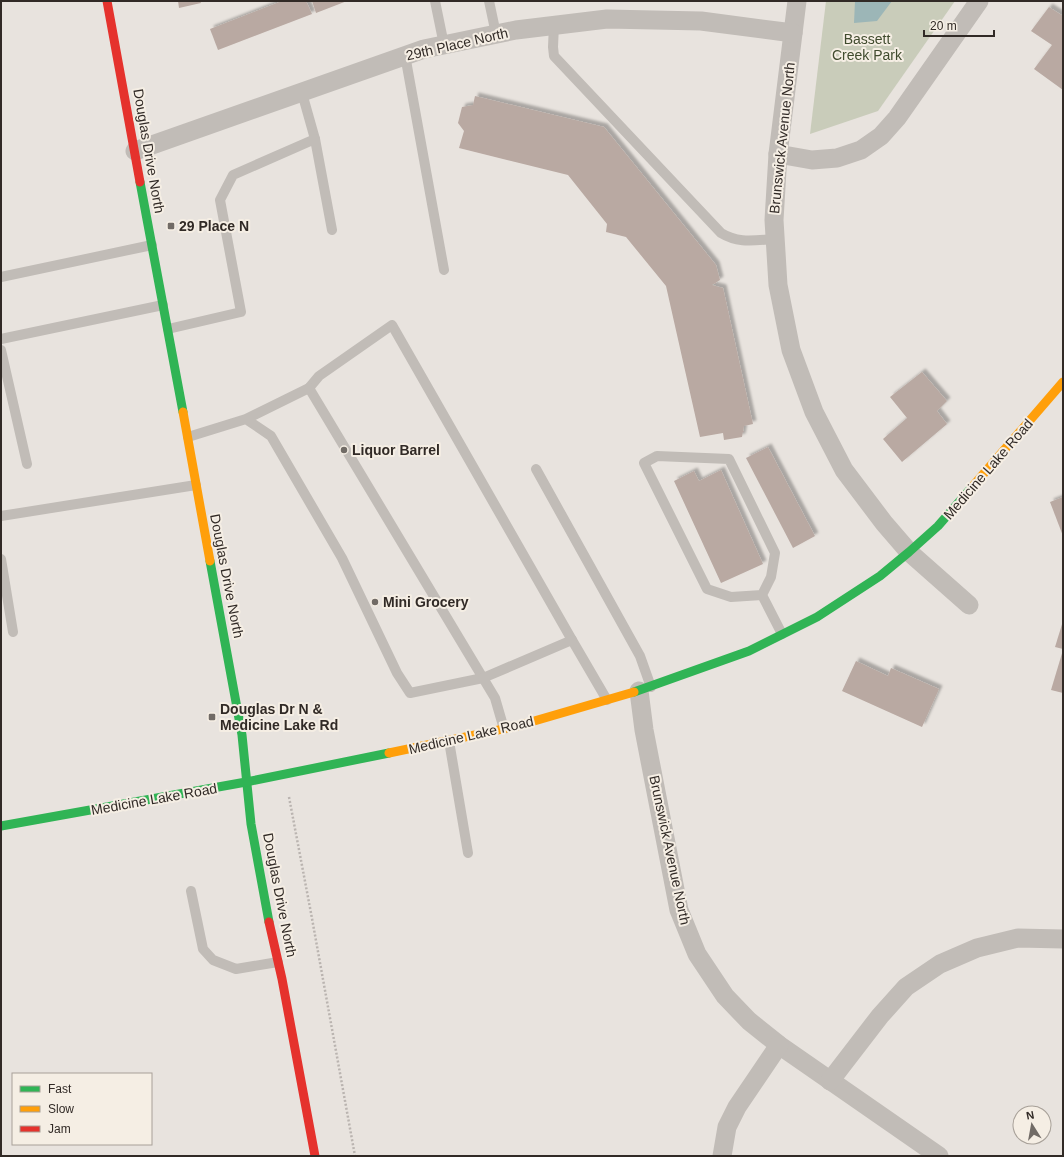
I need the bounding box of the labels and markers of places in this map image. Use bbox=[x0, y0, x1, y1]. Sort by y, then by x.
place label: 29 Place N bbox=[179, 218, 249, 234]
marker: 29 Place N bbox=[166, 221, 176, 231]
place label: Liquor Barrel bbox=[352, 442, 440, 458]
marker: Liquor Barrel bbox=[339, 445, 349, 455]
place label: Mini Grocery bbox=[383, 594, 469, 610]
marker: Mini Grocery bbox=[370, 597, 380, 607]
place label: Douglas Dr N & Medicine Lake Rd bbox=[220, 701, 338, 733]
marker: Douglas Dr N & Medicine Lake Rd bbox=[207, 712, 217, 722]

